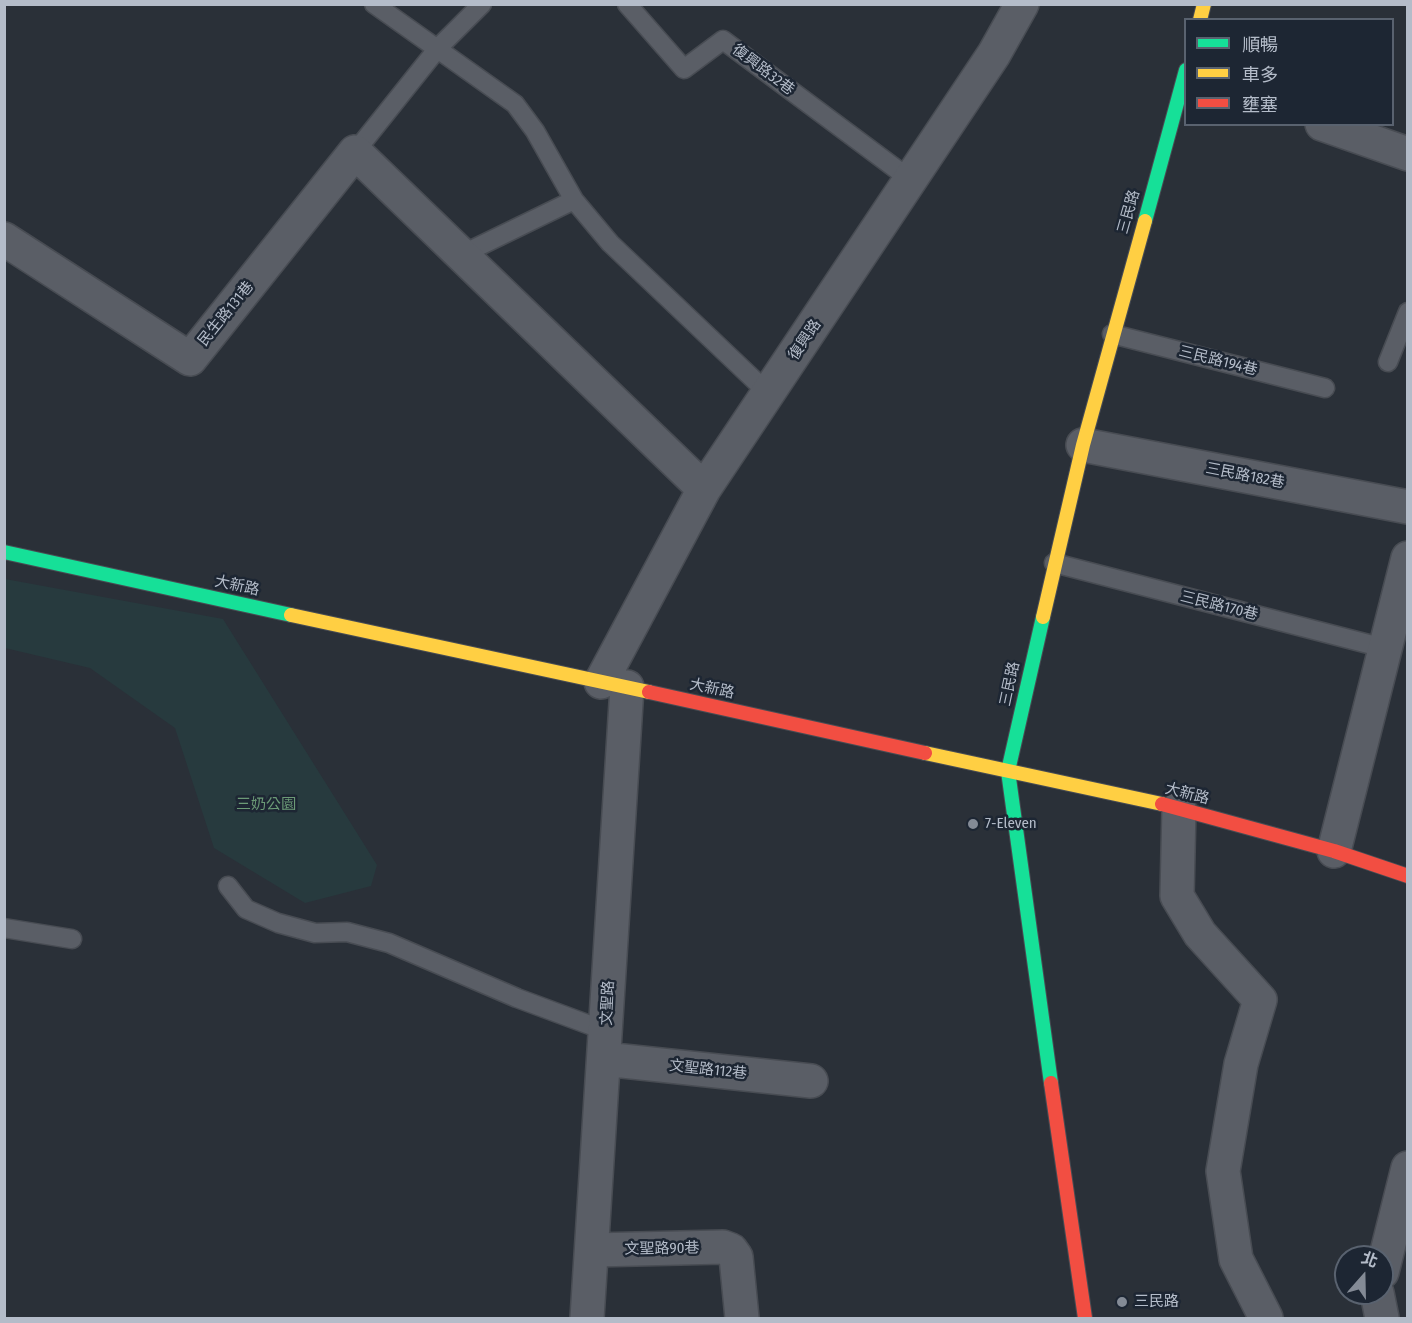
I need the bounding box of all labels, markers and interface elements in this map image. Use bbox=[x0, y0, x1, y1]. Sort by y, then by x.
legend bbox=[1184, 18, 1394, 126]
text: 順暢 bbox=[1242, 34, 1278, 56]
street label: 復興路32巷 bbox=[728, 41, 798, 99]
text: 車多 bbox=[1242, 64, 1278, 86]
text: 壅塞 bbox=[1242, 94, 1278, 116]
street label: 三民路 bbox=[1114, 188, 1144, 236]
street label: 民生路131巷 bbox=[194, 278, 258, 350]
street label: 復興路 bbox=[785, 316, 825, 364]
street label: 三民路194巷 bbox=[1177, 343, 1259, 379]
street label: 三民路182巷 bbox=[1204, 460, 1286, 492]
street label: 大新路 bbox=[213, 573, 261, 599]
street label: 三民路170巷 bbox=[1178, 588, 1260, 624]
street label: 三民路 bbox=[997, 660, 1023, 708]
street label: 大新路 bbox=[688, 676, 736, 702]
street label: 大新路 bbox=[1163, 780, 1211, 808]
park label: 三奶公園 bbox=[236, 796, 296, 814]
place label: 7-Eleven bbox=[985, 815, 1037, 833]
marker: 7-Eleven bbox=[966, 817, 980, 831]
street label: 文聖路 bbox=[598, 980, 618, 1026]
street label: 文聖路112巷 bbox=[668, 1057, 748, 1083]
street label: 文聖路90巷 bbox=[624, 1239, 700, 1259]
north arrow bbox=[1334, 1245, 1394, 1305]
text: 北 bbox=[1359, 1248, 1380, 1271]
place label: 三民路 bbox=[1134, 1293, 1179, 1311]
marker: 三民路 bbox=[1115, 1295, 1129, 1309]

